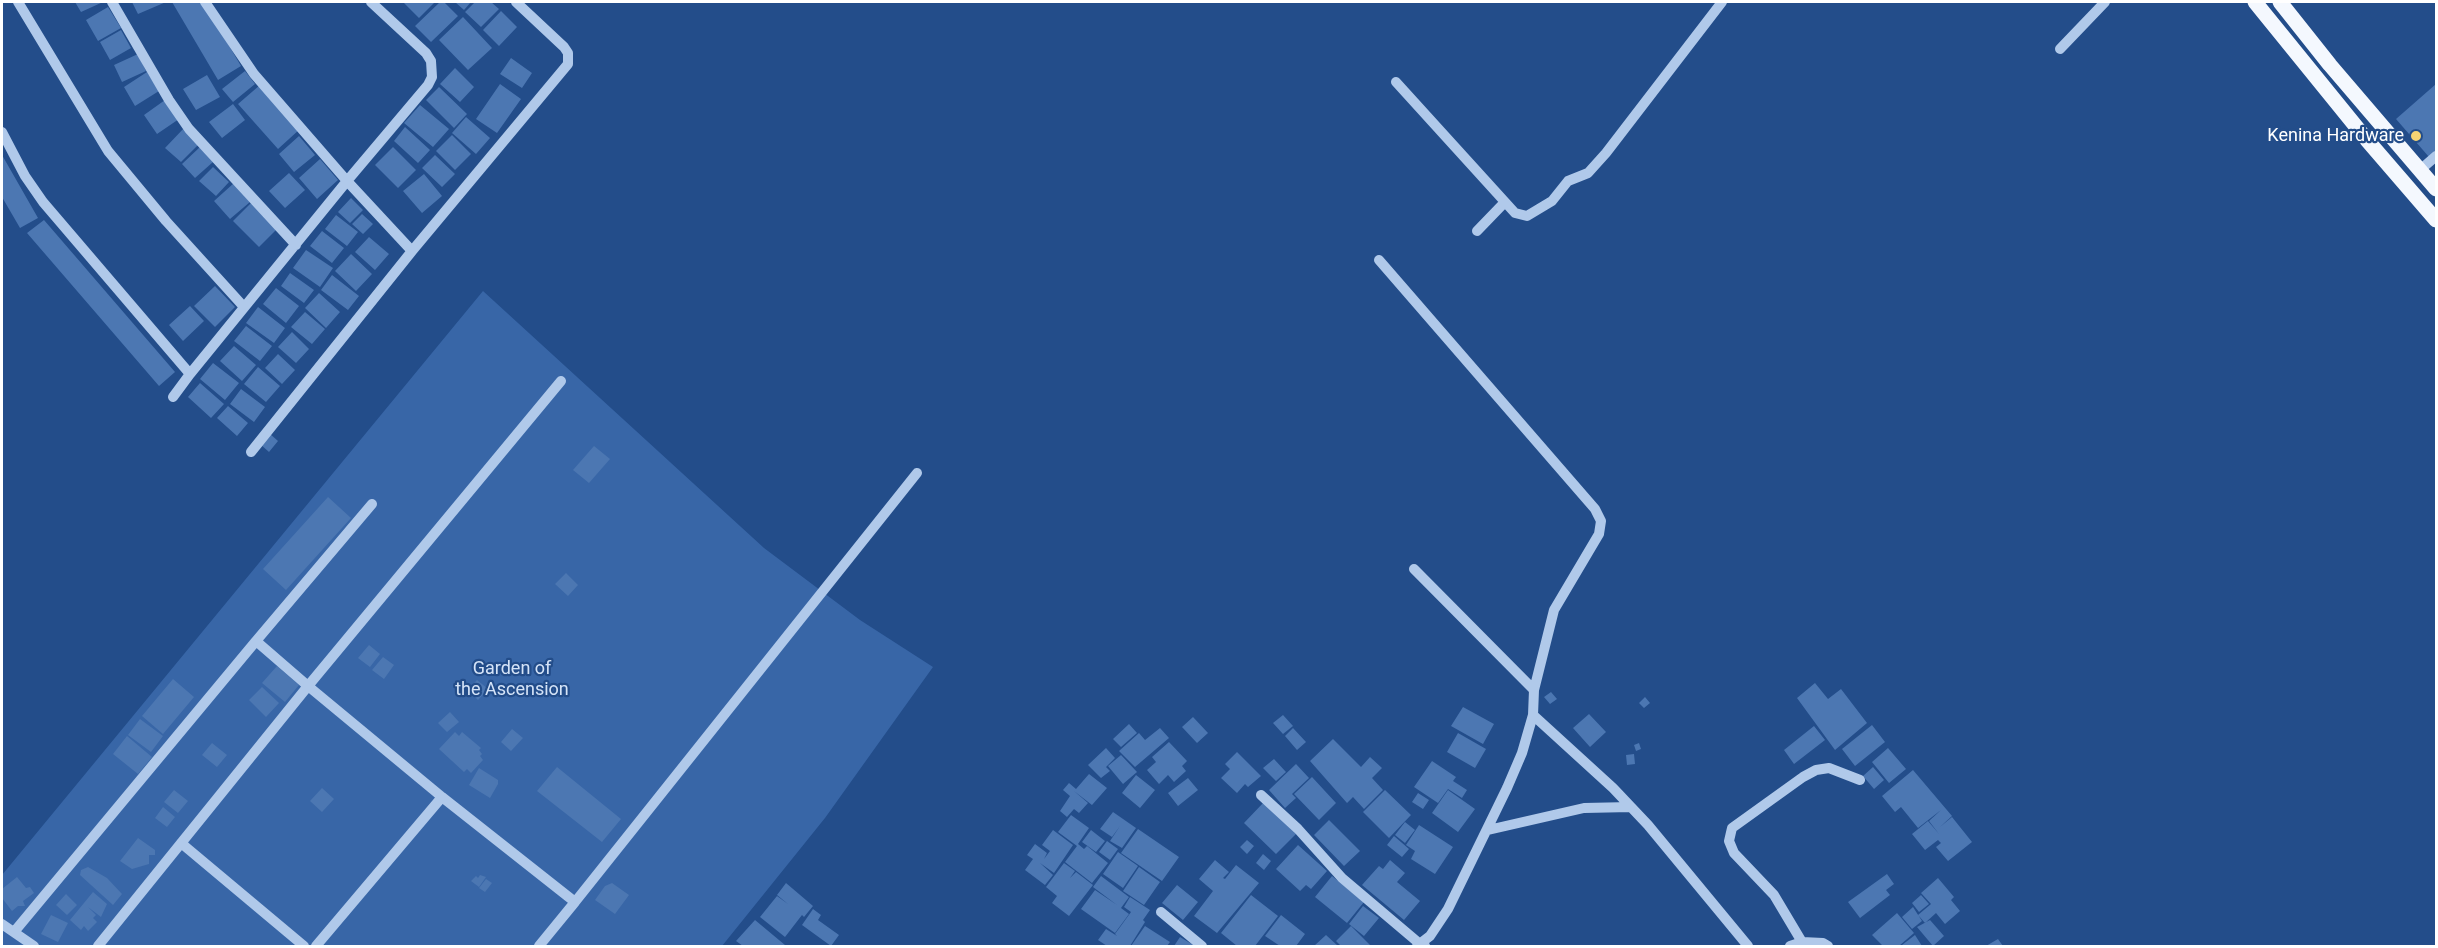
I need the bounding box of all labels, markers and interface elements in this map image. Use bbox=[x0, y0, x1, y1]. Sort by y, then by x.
place label: Kenina Hardware bbox=[2267, 125, 2404, 147]
marker: Kenina Hardware bbox=[2409, 129, 2423, 143]
park label: Garden of the Ascension bbox=[455, 658, 569, 700]

